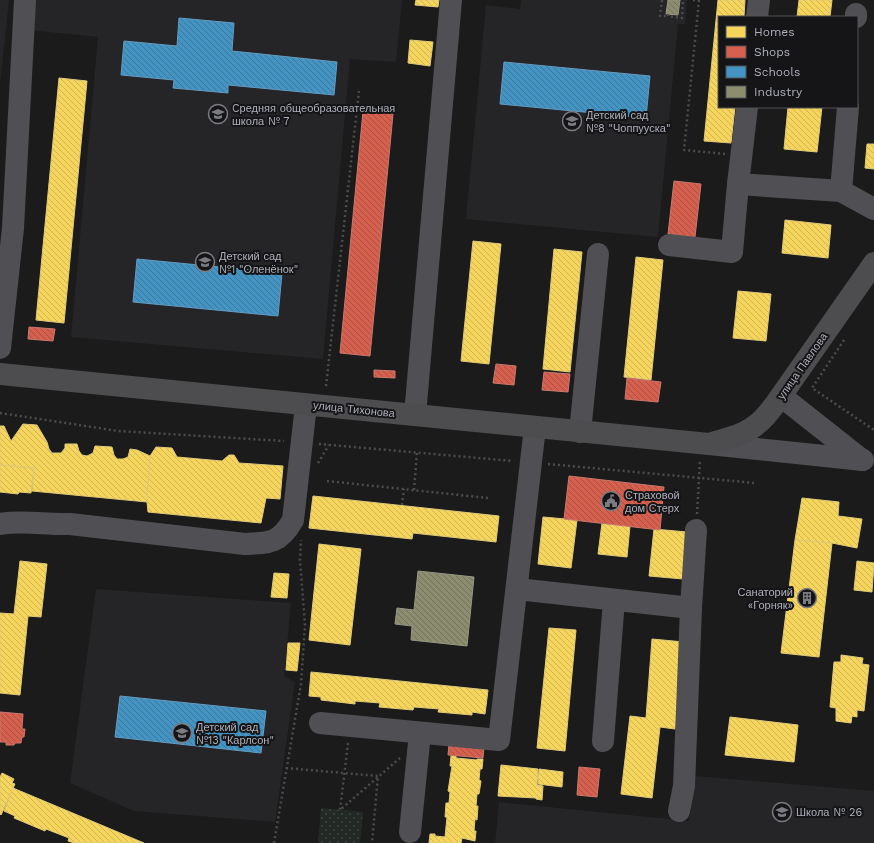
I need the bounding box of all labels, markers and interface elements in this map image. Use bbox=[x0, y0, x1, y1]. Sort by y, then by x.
legend bbox=[718, 16, 858, 108]
text: Homes bbox=[754, 25, 795, 39]
text: Shops bbox=[754, 45, 790, 59]
text: Schools bbox=[754, 65, 800, 79]
text: Industry bbox=[754, 85, 803, 99]
place label: Cредняя общеобразовательная школа № 7 bbox=[232, 102, 395, 128]
school or university icon: Cредняя общеобразовательная школа № 7 bbox=[207, 103, 229, 125]
place label: Детский сад №8 "Чоппууска" bbox=[586, 109, 670, 135]
school or university icon: Детский сад №8 "Чоппууска" bbox=[561, 110, 583, 132]
place label: Детский сад №1 "Оленёнок" bbox=[219, 250, 298, 276]
school or university icon: Детский сад №1 "Оленёнок" bbox=[194, 251, 216, 273]
street label: улица Павлова bbox=[775, 330, 831, 402]
street label: улица Тихонова bbox=[313, 399, 396, 420]
place label: Страховой дом Стерх bbox=[625, 489, 680, 515]
public building icon: Страховой дом Стерх bbox=[600, 490, 622, 512]
place label: Санаторий «Горняк» bbox=[737, 586, 793, 612]
building icon: Санаторий «Горняк» bbox=[796, 587, 818, 609]
place label: Детский сад №13 "Карлсон" bbox=[196, 721, 274, 747]
school or university icon: Детский сад №13 "Карлсон" bbox=[171, 722, 193, 744]
school or university icon: Школа № 26 bbox=[771, 801, 793, 823]
place label: Школа № 26 bbox=[796, 806, 862, 819]

